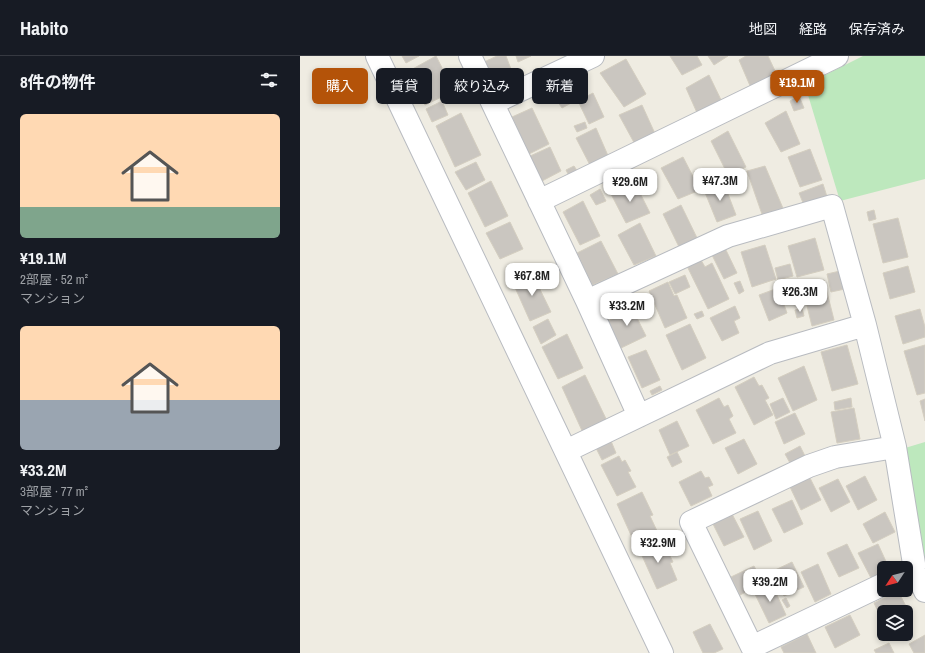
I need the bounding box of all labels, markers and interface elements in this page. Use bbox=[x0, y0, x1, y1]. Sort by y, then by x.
text: Habito bbox=[20, 15, 68, 41]
text: 地図 bbox=[749, 20, 777, 38]
text: 経路 bbox=[799, 20, 827, 38]
text: 保存済み bbox=[849, 20, 905, 38]
chip: 購入 bbox=[312, 68, 368, 104]
chip: 賃貸 bbox=[376, 68, 432, 104]
chip: 絞り込み bbox=[440, 68, 524, 104]
chip: 新着 bbox=[532, 68, 588, 104]
icon: filters bbox=[258, 69, 280, 91]
text: 8件の物件 bbox=[20, 70, 96, 93]
pin: ¥19.1M bbox=[764, 70, 830, 104]
text: ¥19.1M bbox=[779, 74, 815, 91]
icon: home bbox=[114, 140, 186, 212]
pin: ¥47.3M bbox=[687, 168, 753, 202]
pin: ¥29.6M bbox=[597, 169, 663, 203]
text: ¥47.3M bbox=[702, 172, 738, 189]
text: ¥29.6M bbox=[612, 173, 648, 190]
text: ¥19.1M bbox=[20, 246, 67, 269]
pin: ¥67.8M bbox=[499, 263, 565, 297]
text: ¥67.8M bbox=[514, 267, 550, 284]
text: 2部屋 · 52 m² bbox=[20, 271, 88, 288]
pin: ¥26.3M bbox=[767, 279, 833, 313]
text: ¥26.3M bbox=[782, 283, 818, 300]
text: マンション bbox=[20, 290, 85, 307]
pin: ¥33.2M bbox=[594, 293, 660, 327]
text: ¥33.2M bbox=[609, 297, 645, 314]
icon: home bbox=[114, 352, 186, 424]
text: ¥33.2M bbox=[20, 458, 67, 481]
text: 3部屋 · 77 m² bbox=[20, 483, 88, 500]
text: マンション bbox=[20, 502, 85, 519]
pin: ¥32.9M bbox=[625, 530, 691, 564]
text: ¥32.9M bbox=[640, 534, 676, 551]
north arrow bbox=[877, 561, 913, 597]
map controls bbox=[877, 561, 913, 641]
pin: ¥39.2M bbox=[737, 569, 803, 603]
text: ¥39.2M bbox=[752, 573, 788, 590]
button: layers bbox=[877, 605, 913, 641]

